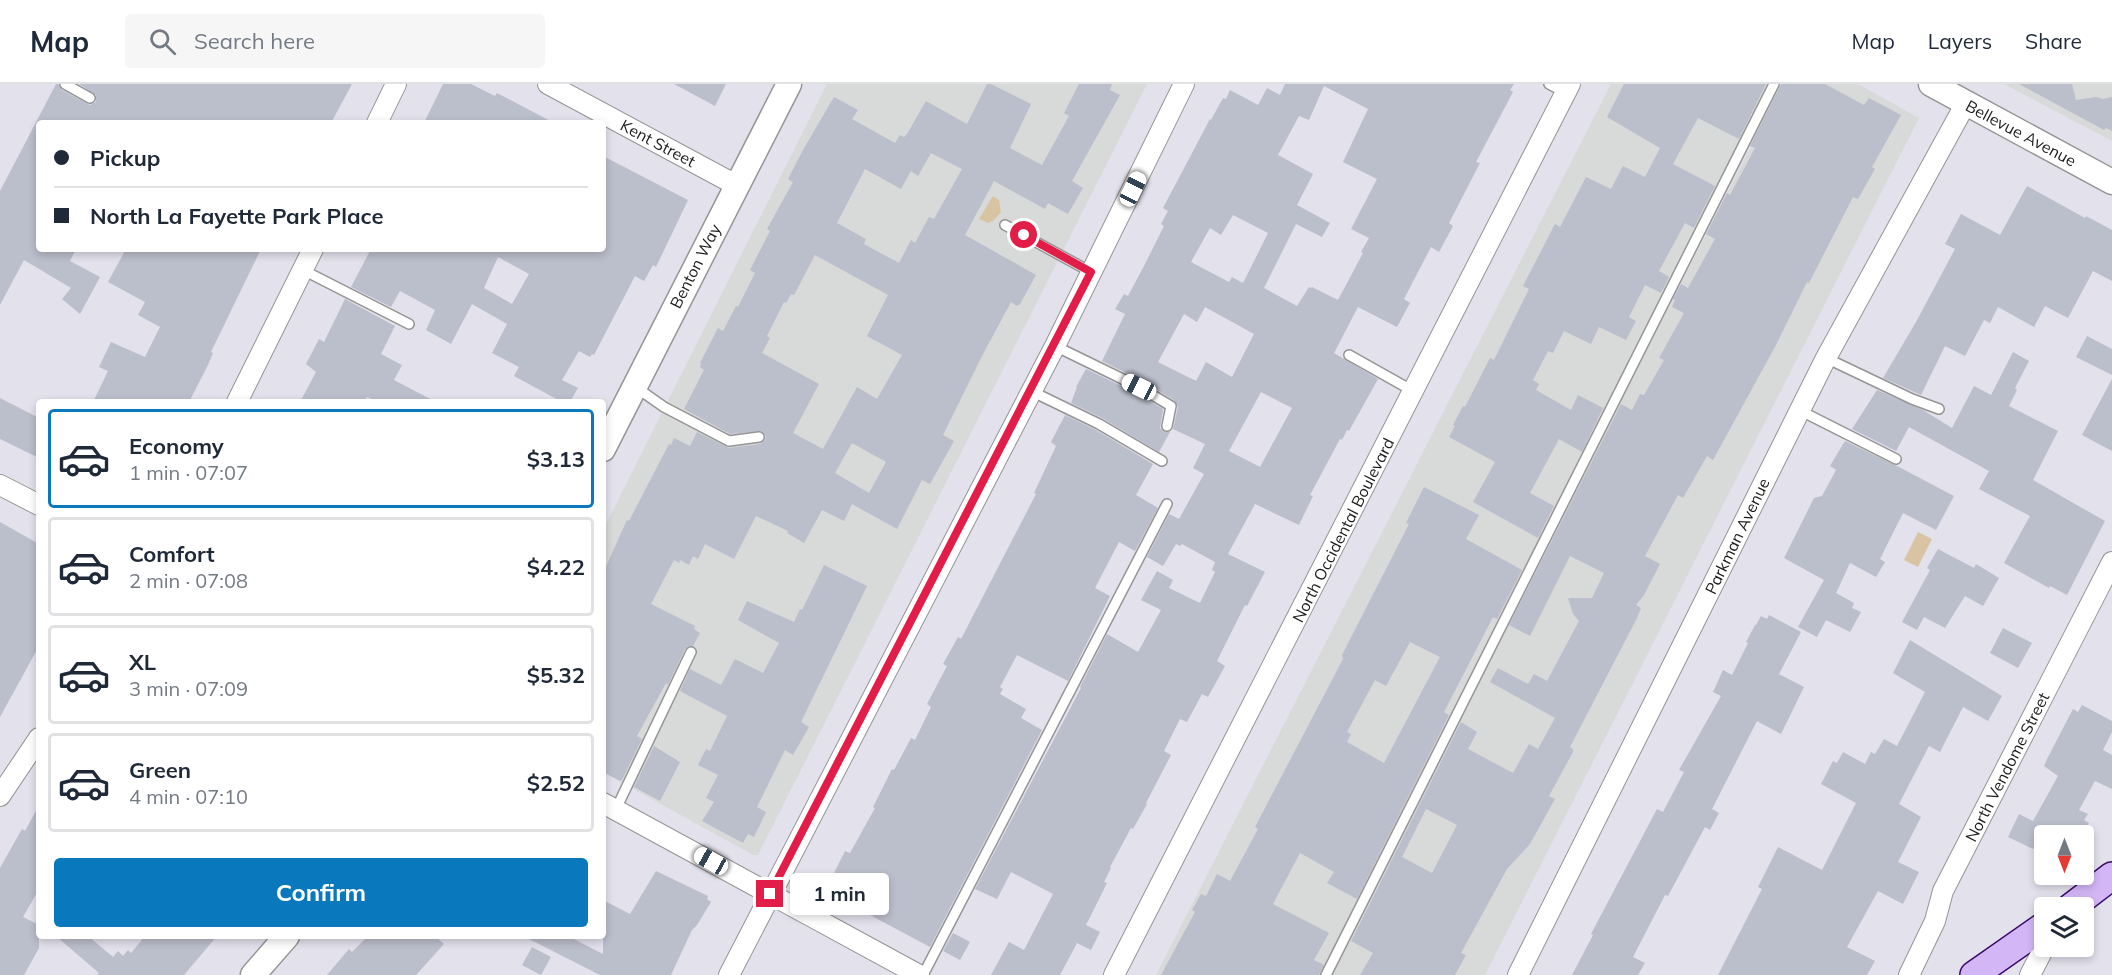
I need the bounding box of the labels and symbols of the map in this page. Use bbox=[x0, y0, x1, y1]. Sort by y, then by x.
street label: Bellevue Avenue bbox=[1962, 95, 2080, 171]
street label: Kent Street bbox=[617, 115, 699, 171]
car bbox=[1117, 169, 1149, 209]
street label: Benton Way bbox=[665, 220, 725, 312]
route start bbox=[1010, 221, 1037, 248]
car bbox=[1119, 371, 1159, 403]
street label: North Occidental Boulevard bbox=[1288, 435, 1398, 625]
street label: Parkman Avenue bbox=[1700, 475, 1774, 597]
street label: North Vendome Street bbox=[1961, 689, 2053, 845]
north arrow bbox=[2034, 825, 2094, 885]
car bbox=[691, 844, 731, 878]
callout: 1 min bbox=[791, 873, 890, 915]
route end bbox=[756, 880, 783, 907]

